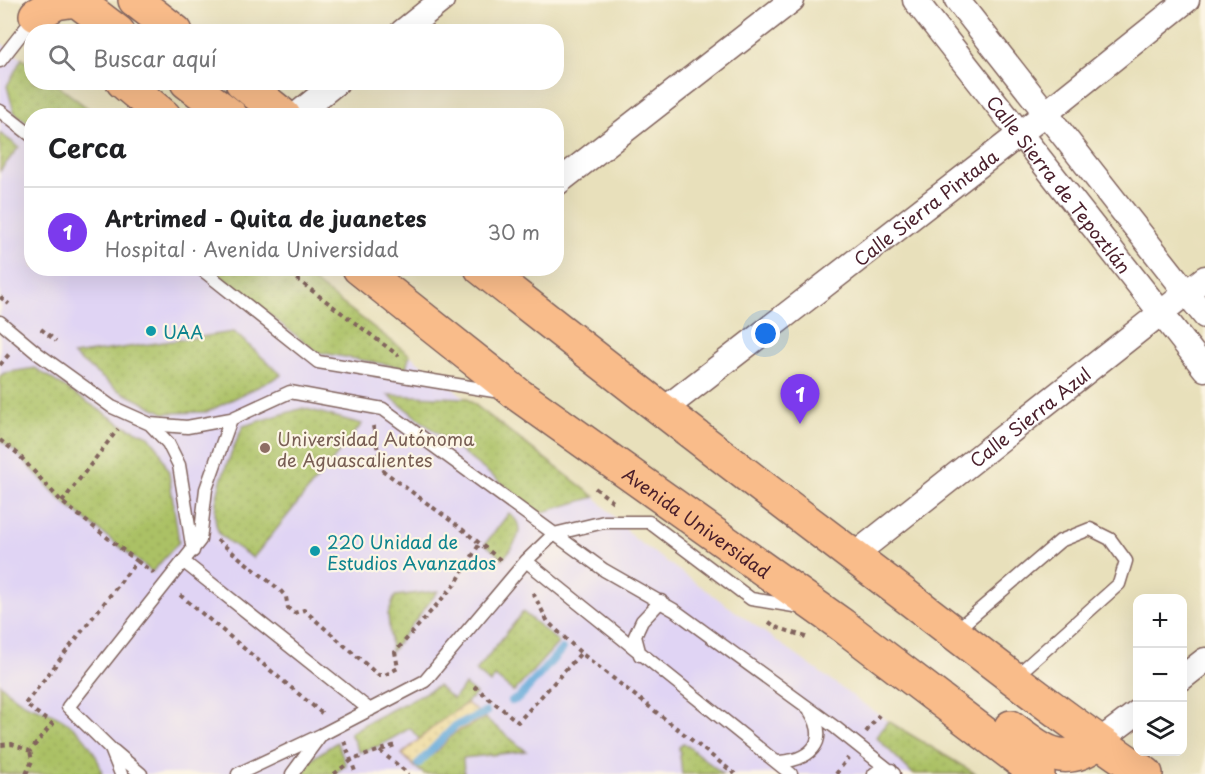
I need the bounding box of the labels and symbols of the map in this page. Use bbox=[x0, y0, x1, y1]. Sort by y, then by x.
street label: Calle Sierra de Tepoztlán bbox=[981, 89, 1138, 279]
street label: Calle Sierra Pintada bbox=[847, 142, 1004, 272]
place label: UAA bbox=[163, 318, 203, 345]
your location bbox=[751, 319, 780, 348]
marker: UAA bbox=[144, 324, 158, 338]
street label: Calle Sierra Azul bbox=[963, 360, 1096, 473]
pin: 1 bbox=[780, 374, 820, 424]
place label: Universidad Autónoma de Aguascalientes bbox=[277, 425, 475, 473]
marker: Universidad Autónoma de Aguascalientes bbox=[258, 441, 272, 455]
street label: Avenida Universidad bbox=[618, 460, 777, 584]
place label: 220 Unidad de Estudios Avanzados bbox=[327, 528, 496, 576]
marker: 220 Unidad de Estudios Avanzados bbox=[308, 544, 322, 558]

